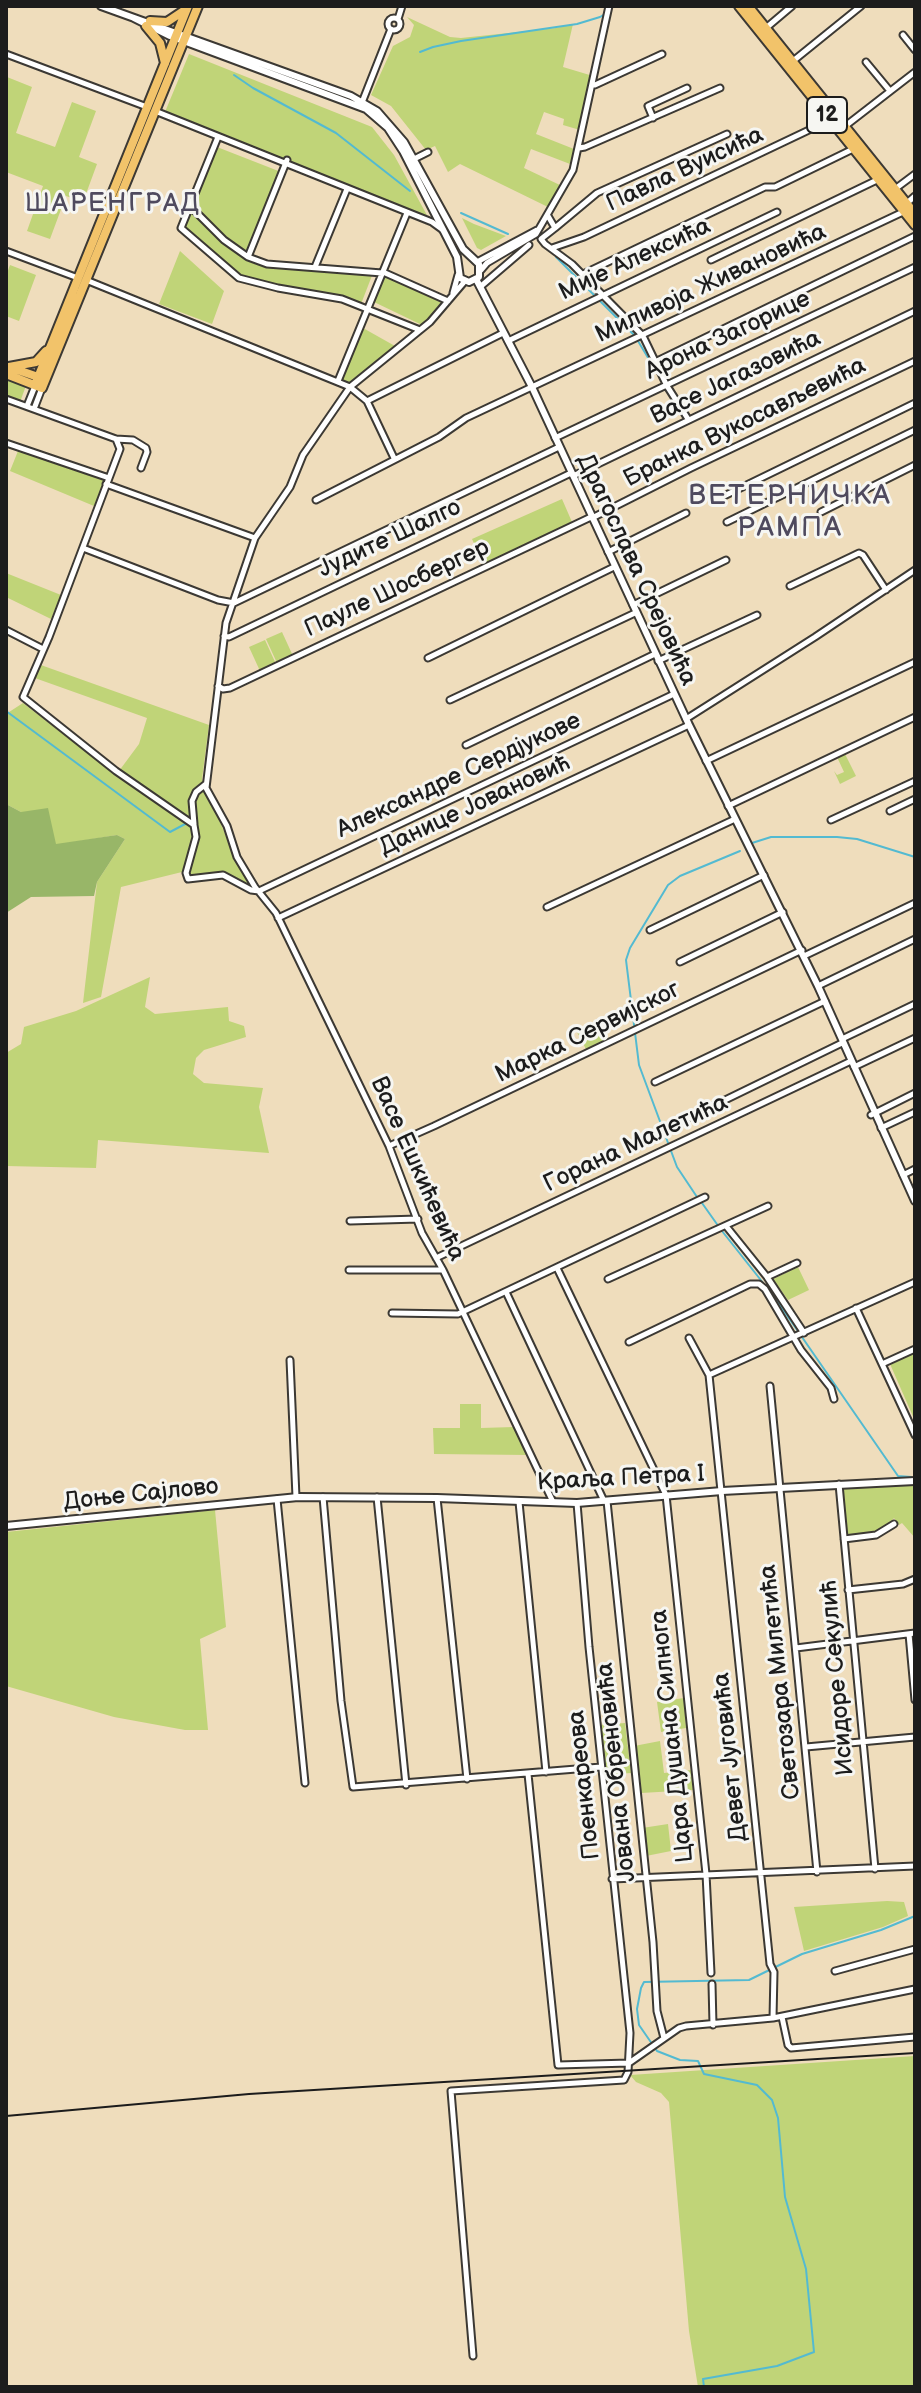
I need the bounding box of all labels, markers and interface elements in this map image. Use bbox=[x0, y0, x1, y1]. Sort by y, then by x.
road number: 12 bbox=[807, 97, 847, 133]
street label: Павла Вуисића bbox=[602, 121, 768, 219]
district label: ШАРЕНГРАД bbox=[25, 188, 201, 220]
street label: Мије Алексића bbox=[555, 212, 715, 308]
street label: Миливоја Живановића bbox=[591, 218, 831, 350]
street label: Арона Загорице bbox=[641, 285, 815, 387]
street label: Васе Јагазовића bbox=[646, 324, 826, 432]
street label: Бранка Вукосављевића bbox=[619, 352, 871, 494]
street label: Драгослава Срејовића bbox=[570, 450, 702, 690]
district label: ВЕТЕРНИЧКА РАМПА bbox=[688, 480, 892, 546]
street label: Јудите Шалго bbox=[314, 493, 466, 585]
street label: Пауле Шосбергер bbox=[300, 534, 494, 644]
street label: Александре Сердјукове bbox=[332, 707, 586, 845]
street label: Данице Јовановић bbox=[375, 749, 575, 863]
street label: Марка Сервијског bbox=[491, 976, 685, 1090]
street label: Васе Ешкићевића bbox=[363, 1072, 471, 1266]
street label: Горана Малетића bbox=[539, 1089, 733, 1199]
street label: Краља Петра I bbox=[537, 1460, 705, 1498]
street label: Доње Сајлово bbox=[62, 1473, 220, 1517]
street label: Светозара Милетића bbox=[754, 1563, 808, 1801]
street label: Исидоре Секулић bbox=[815, 1579, 861, 1777]
street label: Цара Душана Силнога bbox=[645, 1608, 701, 1864]
street label: Јована Обреновића bbox=[591, 1661, 643, 1883]
street label: Девет Југовића bbox=[708, 1671, 754, 1843]
street label: Поенкареова bbox=[563, 1709, 607, 1861]

